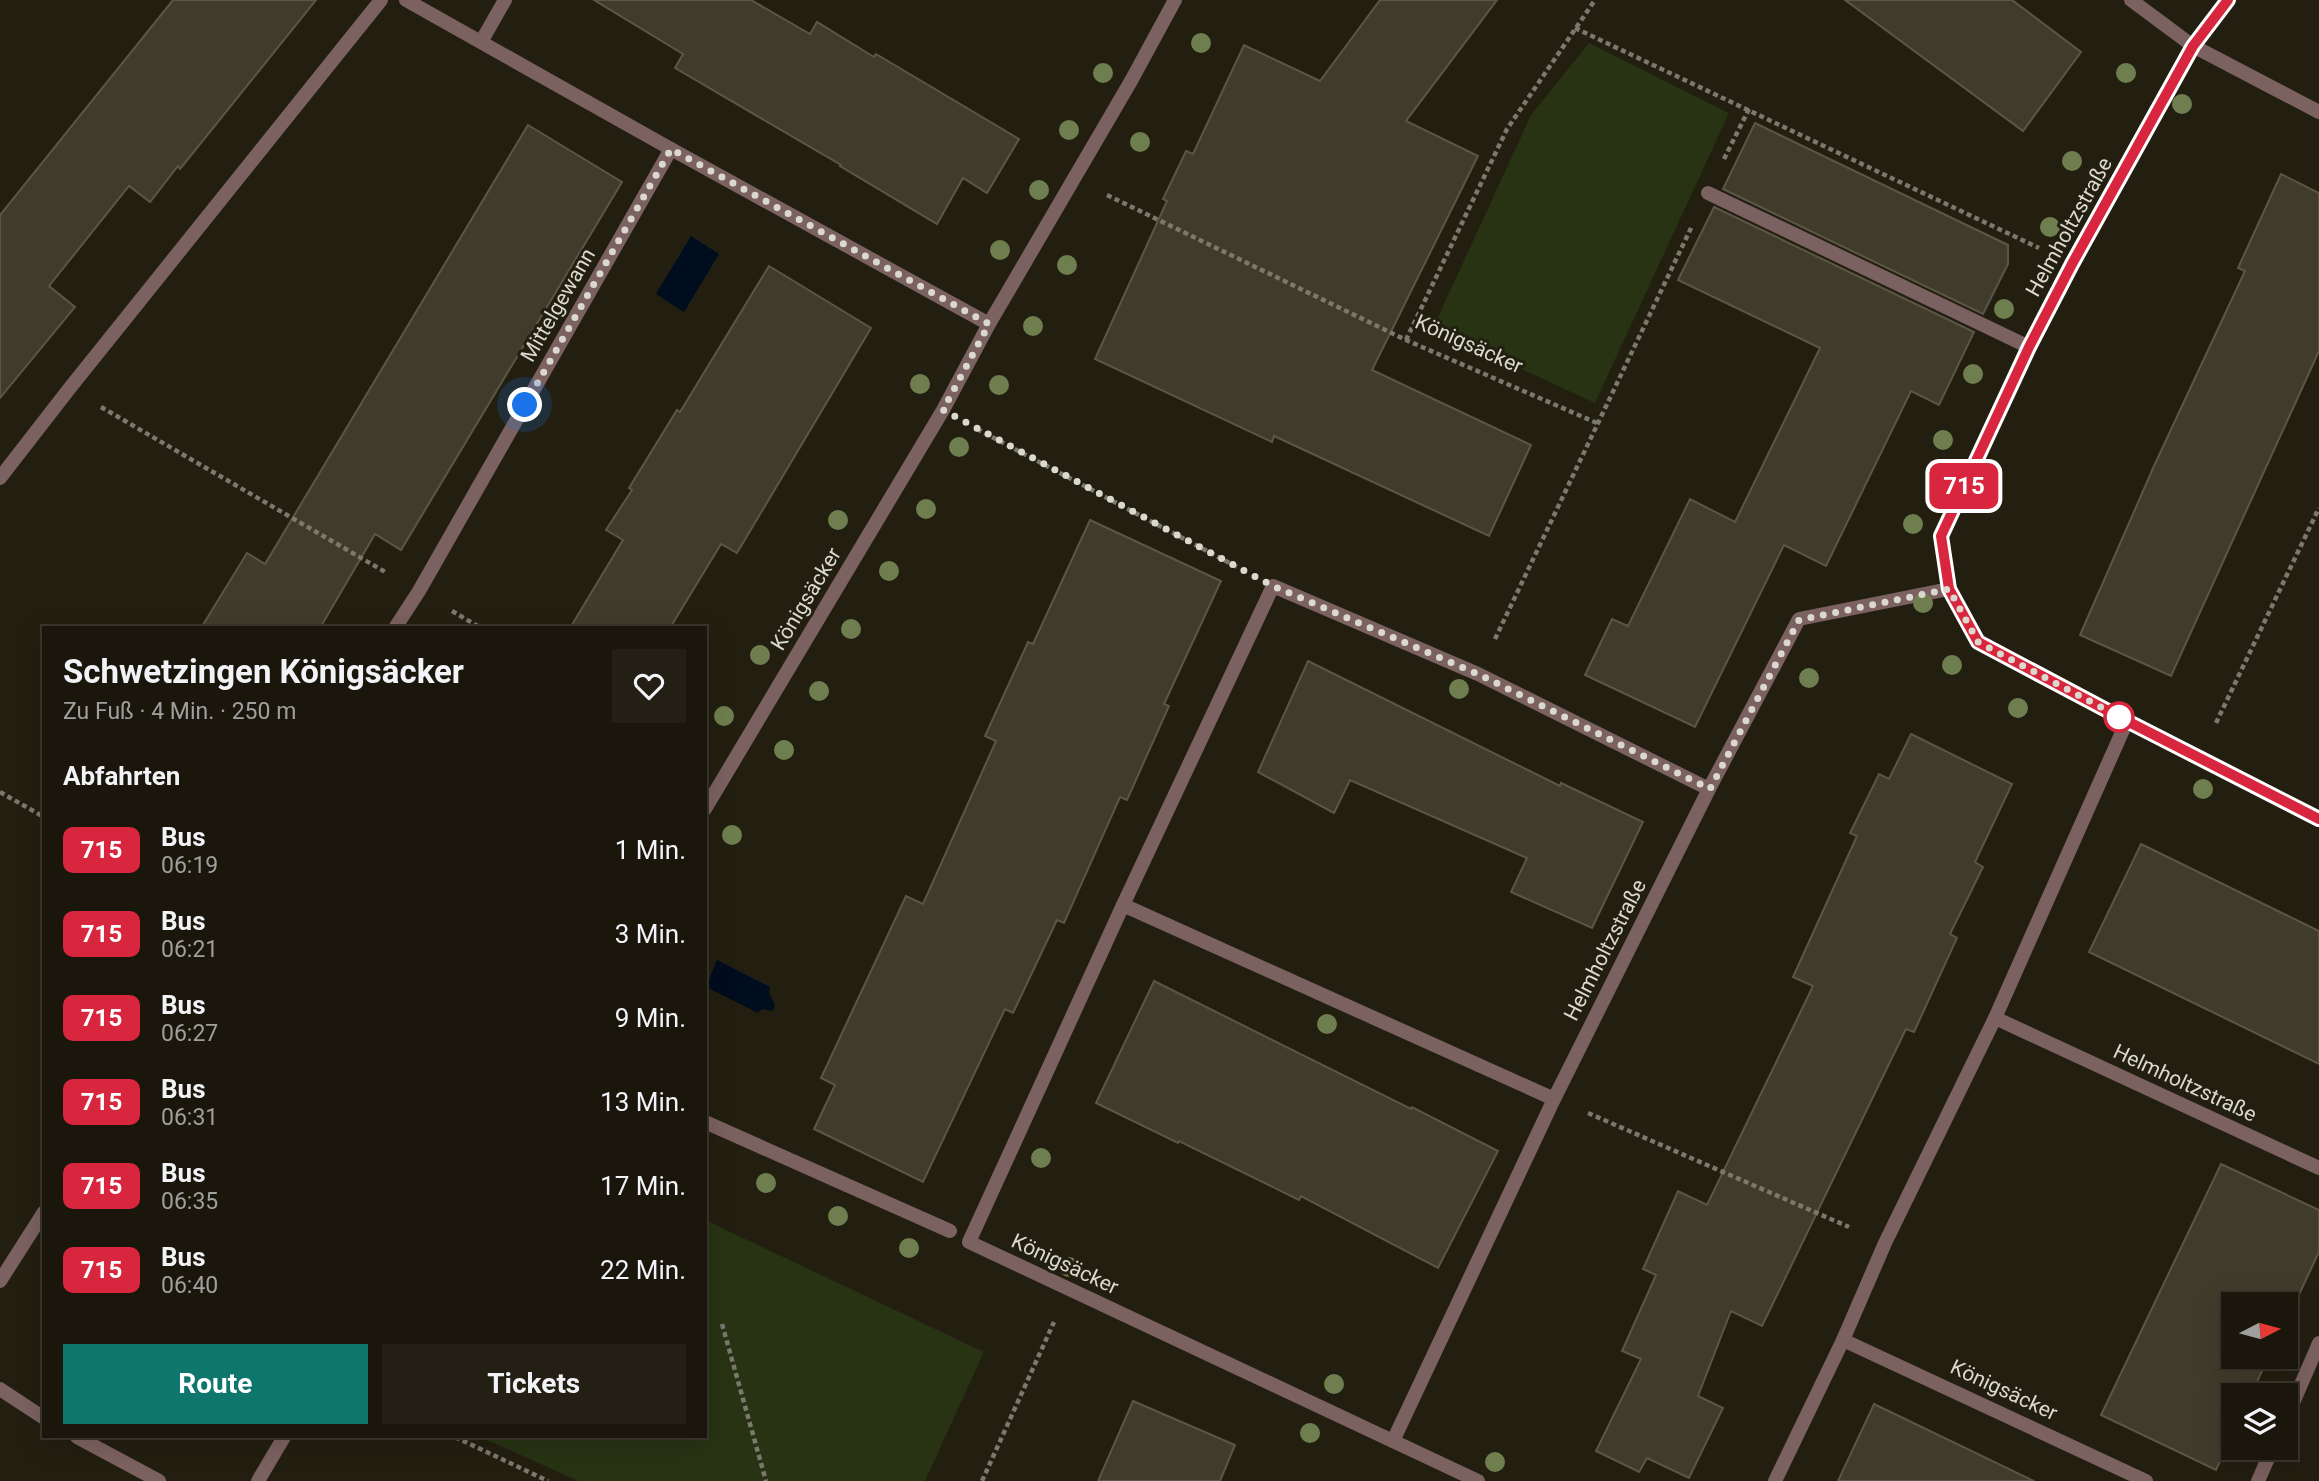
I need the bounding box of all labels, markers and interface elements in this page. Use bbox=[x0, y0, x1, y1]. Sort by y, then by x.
street label: Helmholtzstraße bbox=[2021, 153, 2117, 301]
street label: Mittelgewann bbox=[516, 244, 600, 366]
street label: Königsäcker bbox=[1411, 310, 1527, 378]
your location bbox=[507, 387, 542, 422]
line badge: 715 bbox=[1924, 463, 2004, 509]
text: 715 bbox=[1943, 472, 1985, 500]
street label: Königsäcker bbox=[766, 543, 846, 655]
button: heart bbox=[612, 649, 686, 723]
text: Schwetzingen Königsäcker bbox=[63, 652, 464, 691]
text: Zu Fuß · 4 Min. · 250 m bbox=[63, 698, 296, 725]
unlabelled marker bbox=[2104, 702, 2134, 732]
text: Abfahrten bbox=[63, 761, 180, 791]
text: Bus bbox=[161, 822, 206, 852]
text: 1 Min. bbox=[615, 835, 686, 865]
text: 715 bbox=[81, 836, 122, 864]
text: 06:19 bbox=[161, 852, 218, 879]
street label: Helmholtzstraße bbox=[1559, 875, 1651, 1025]
text: Bus bbox=[161, 906, 206, 936]
text: 3 Min. bbox=[615, 919, 686, 949]
text: 715 bbox=[81, 920, 122, 948]
text: 06:21 bbox=[161, 936, 218, 963]
text: Bus bbox=[161, 990, 206, 1020]
text: 9 Min. bbox=[615, 1003, 686, 1033]
text: 715 bbox=[81, 1004, 122, 1032]
text: 06:27 bbox=[161, 1020, 218, 1047]
street label: Helmholtzstraße bbox=[2110, 1039, 2260, 1127]
text: Bus bbox=[161, 1074, 206, 1104]
text: 13 Min. bbox=[600, 1087, 686, 1117]
text: 715 bbox=[81, 1088, 122, 1116]
text: 06:31 bbox=[161, 1104, 218, 1131]
text: Bus bbox=[161, 1158, 206, 1188]
text: 17 Min. bbox=[600, 1171, 686, 1201]
text: 715 bbox=[81, 1172, 122, 1200]
text: 06:35 bbox=[161, 1188, 218, 1215]
street label: Königsäcker bbox=[1008, 1229, 1122, 1299]
text: Bus bbox=[161, 1242, 206, 1272]
text: 22 Min. bbox=[600, 1255, 686, 1285]
text: 715 bbox=[81, 1256, 122, 1284]
text: 06:40 bbox=[161, 1272, 218, 1299]
north arrow bbox=[2221, 1292, 2298, 1368]
map controls bbox=[2221, 1292, 2298, 1460]
button: Route bbox=[63, 1344, 368, 1424]
button: Tickets bbox=[382, 1344, 686, 1424]
street label: Königsäcker bbox=[1947, 1355, 2061, 1425]
button: layers bbox=[2221, 1383, 2298, 1460]

